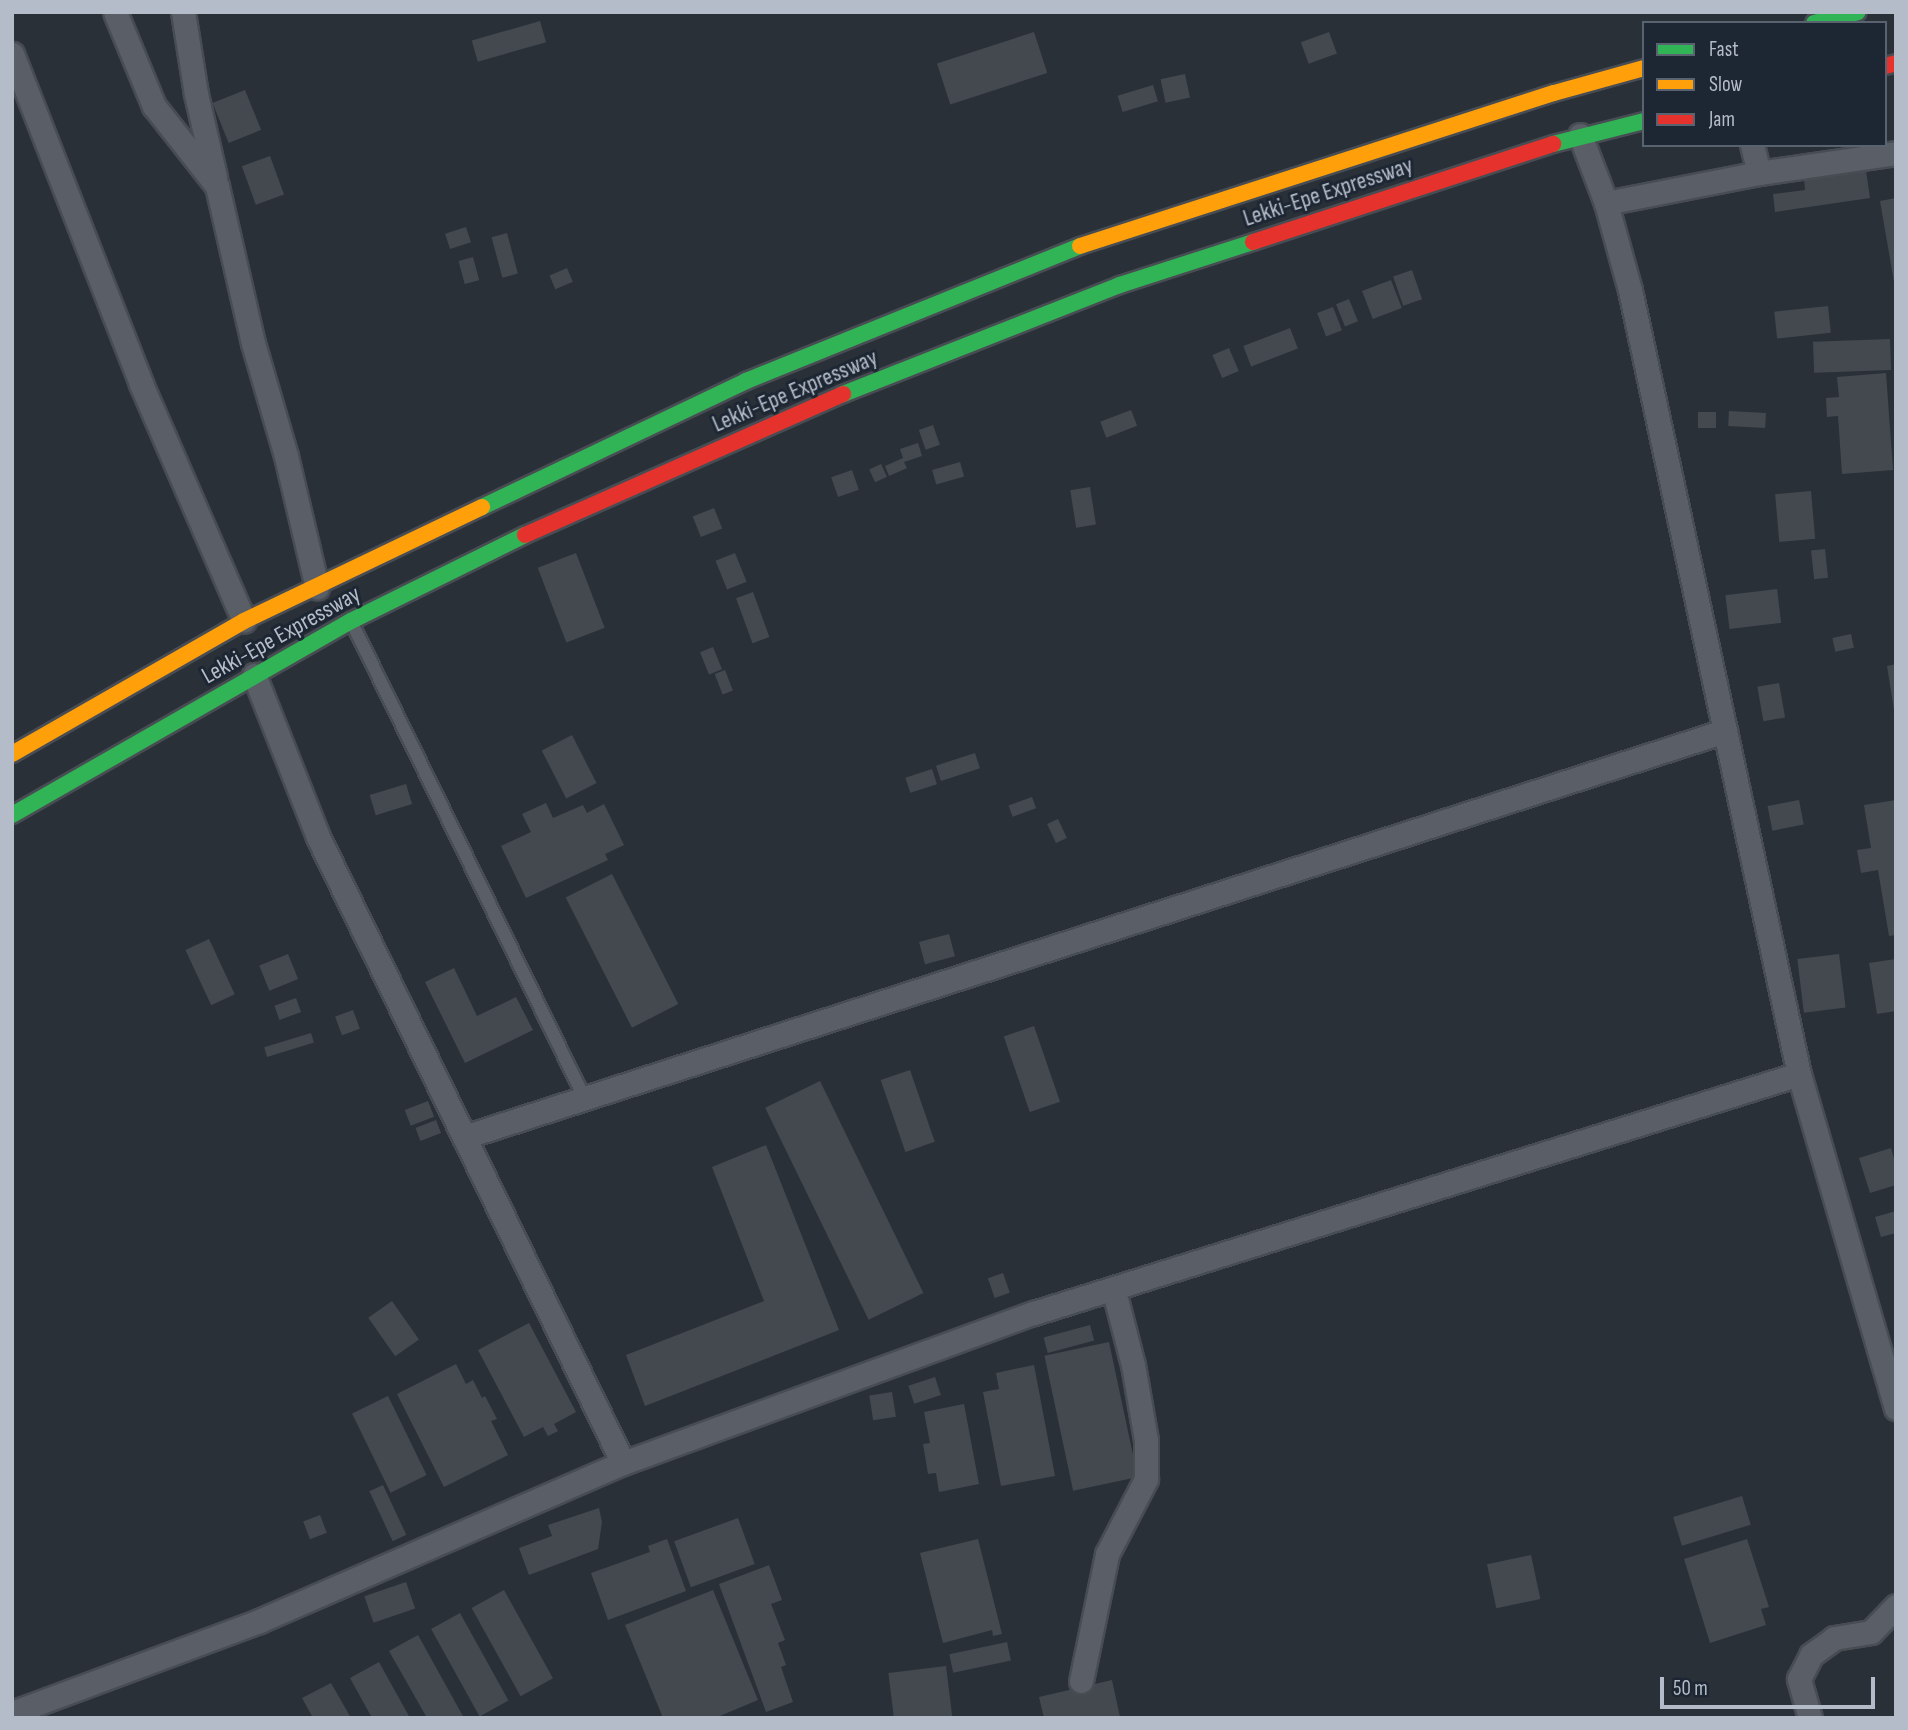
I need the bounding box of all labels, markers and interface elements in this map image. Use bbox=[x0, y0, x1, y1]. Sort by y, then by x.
legend bbox=[1642, 21, 1887, 147]
text: Fast bbox=[1709, 37, 1739, 62]
text: Slow bbox=[1709, 72, 1742, 97]
text: Jam bbox=[1709, 107, 1735, 132]
street label: Lekki-Epe Expressway bbox=[1240, 151, 1416, 233]
street label: Lekki-Epe Expressway bbox=[708, 343, 882, 439]
street label: Lekki-Epe Expressway bbox=[197, 580, 365, 690]
scale bar bbox=[1663, 1664, 1878, 1708]
text: 50 m bbox=[1673, 1676, 1708, 1701]

